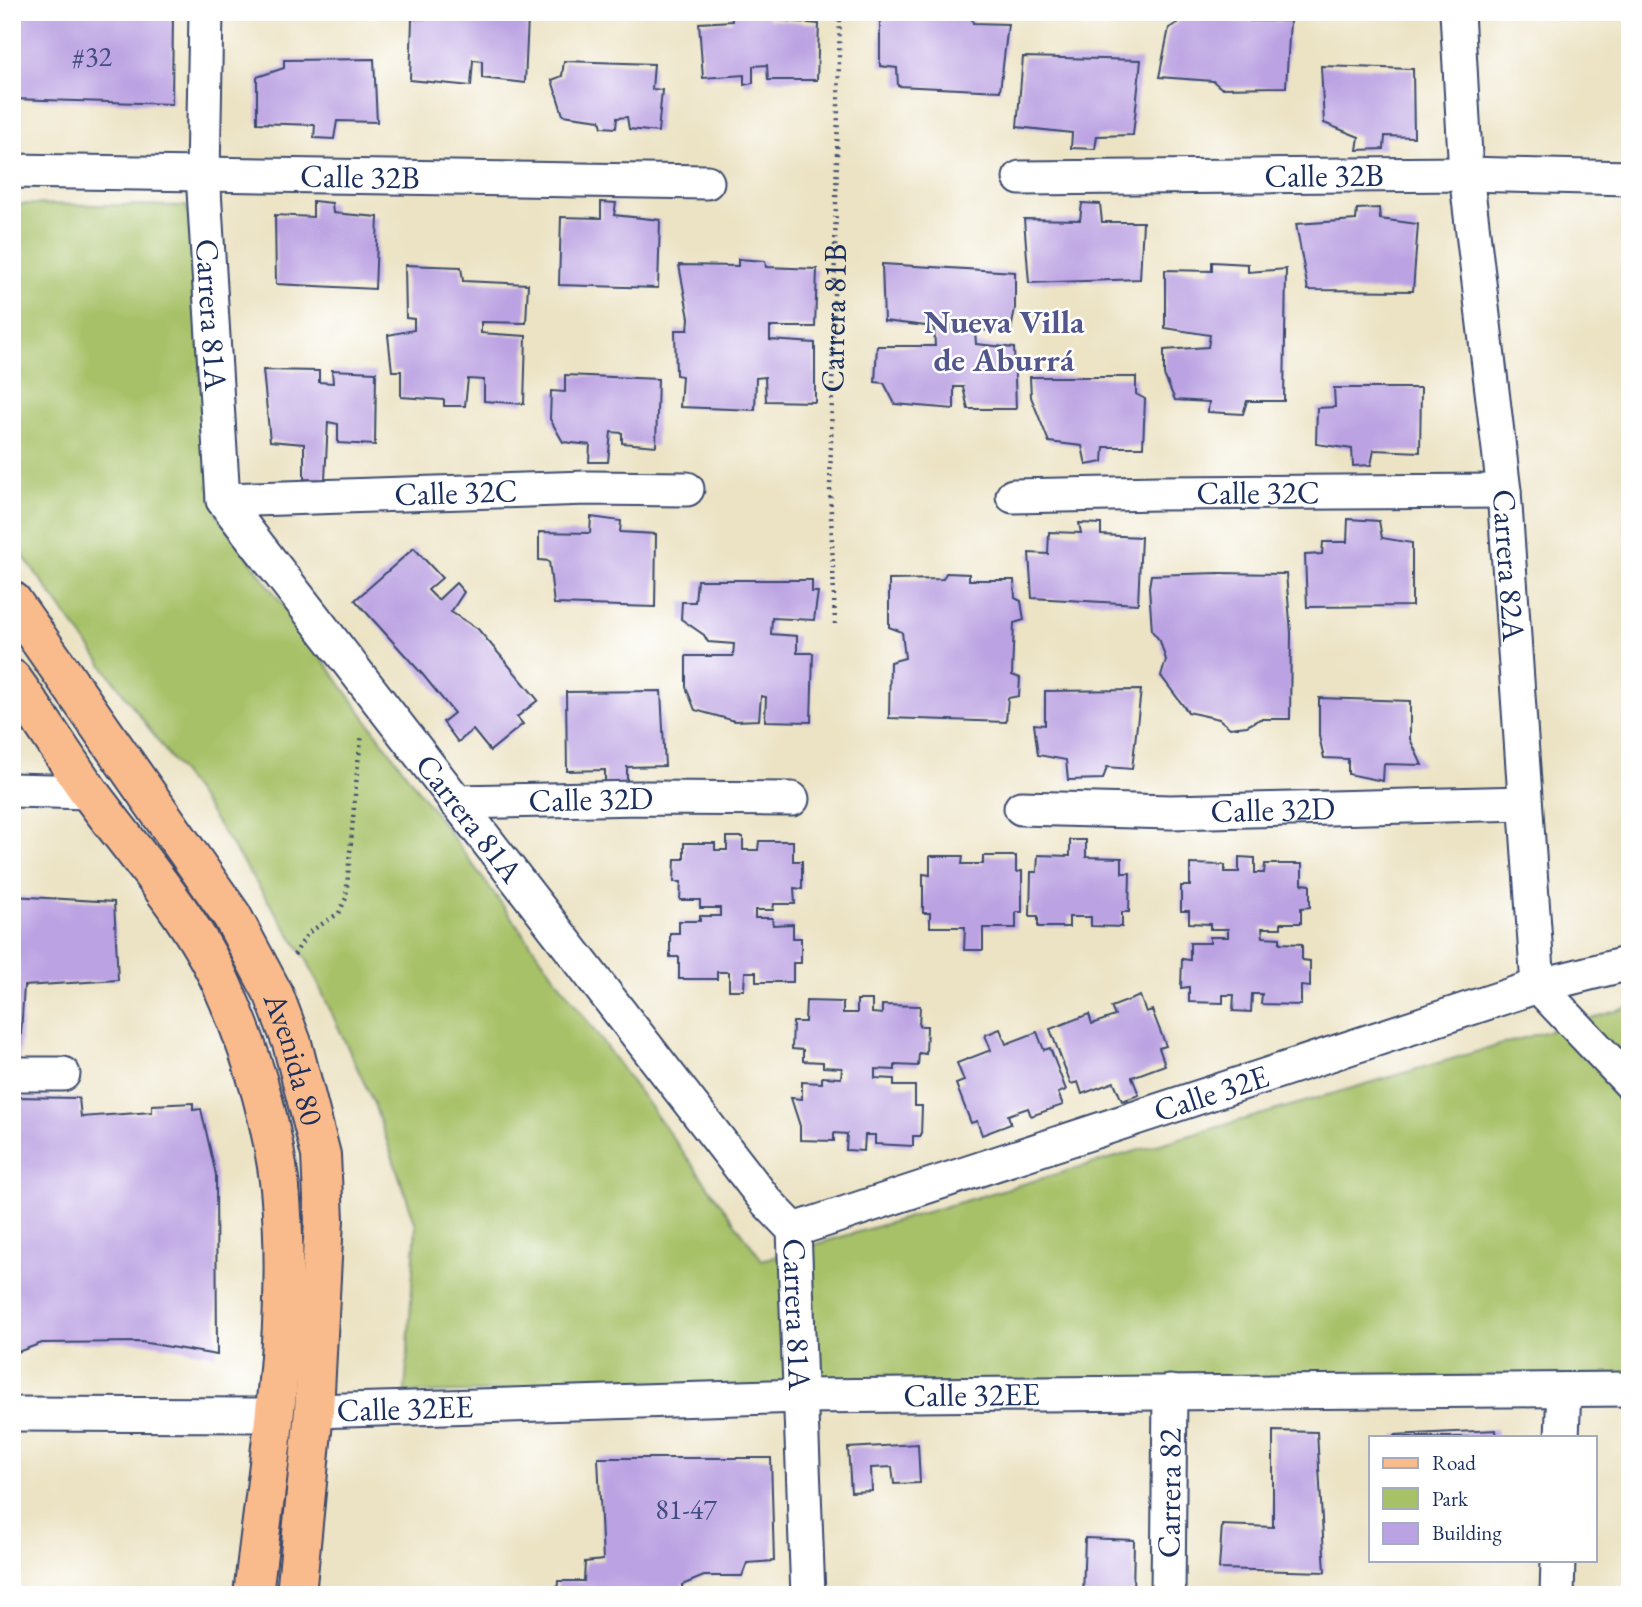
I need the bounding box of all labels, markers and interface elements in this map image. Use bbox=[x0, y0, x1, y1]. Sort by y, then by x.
house number: #32 bbox=[72, 38, 113, 74]
street label: Calle 32B bbox=[1264, 154, 1384, 197]
street label: Calle 32B bbox=[300, 155, 420, 198]
street label: Carrera 81A bbox=[186, 237, 237, 393]
street label: Carrera 81B bbox=[811, 243, 856, 393]
district label: Nueva Villa de Aburrá bbox=[923, 300, 1085, 381]
street label: Calle 32C bbox=[394, 469, 518, 515]
street label: Calle 32C bbox=[1196, 471, 1320, 514]
street label: Carrera 82A bbox=[1483, 488, 1535, 644]
street label: Carrera 81A bbox=[406, 745, 533, 892]
street label: Calle 32D bbox=[528, 777, 653, 821]
street label: Calle 32D bbox=[1210, 787, 1336, 832]
street label: Avenida 80 bbox=[254, 986, 333, 1130]
street label: Calle 32E bbox=[1148, 1055, 1274, 1132]
street label: Carrera 81A bbox=[773, 1237, 821, 1392]
street label: Calle 32EE bbox=[903, 1373, 1040, 1416]
street label: Calle 32EE bbox=[336, 1385, 474, 1431]
street label: Carrera 82 bbox=[1147, 1427, 1191, 1558]
legend bbox=[1369, 1436, 1596, 1562]
text: Road bbox=[1432, 1449, 1476, 1476]
text: Park bbox=[1432, 1485, 1469, 1512]
house number: 81-47 bbox=[655, 1491, 717, 1527]
text: Building bbox=[1432, 1519, 1502, 1546]

